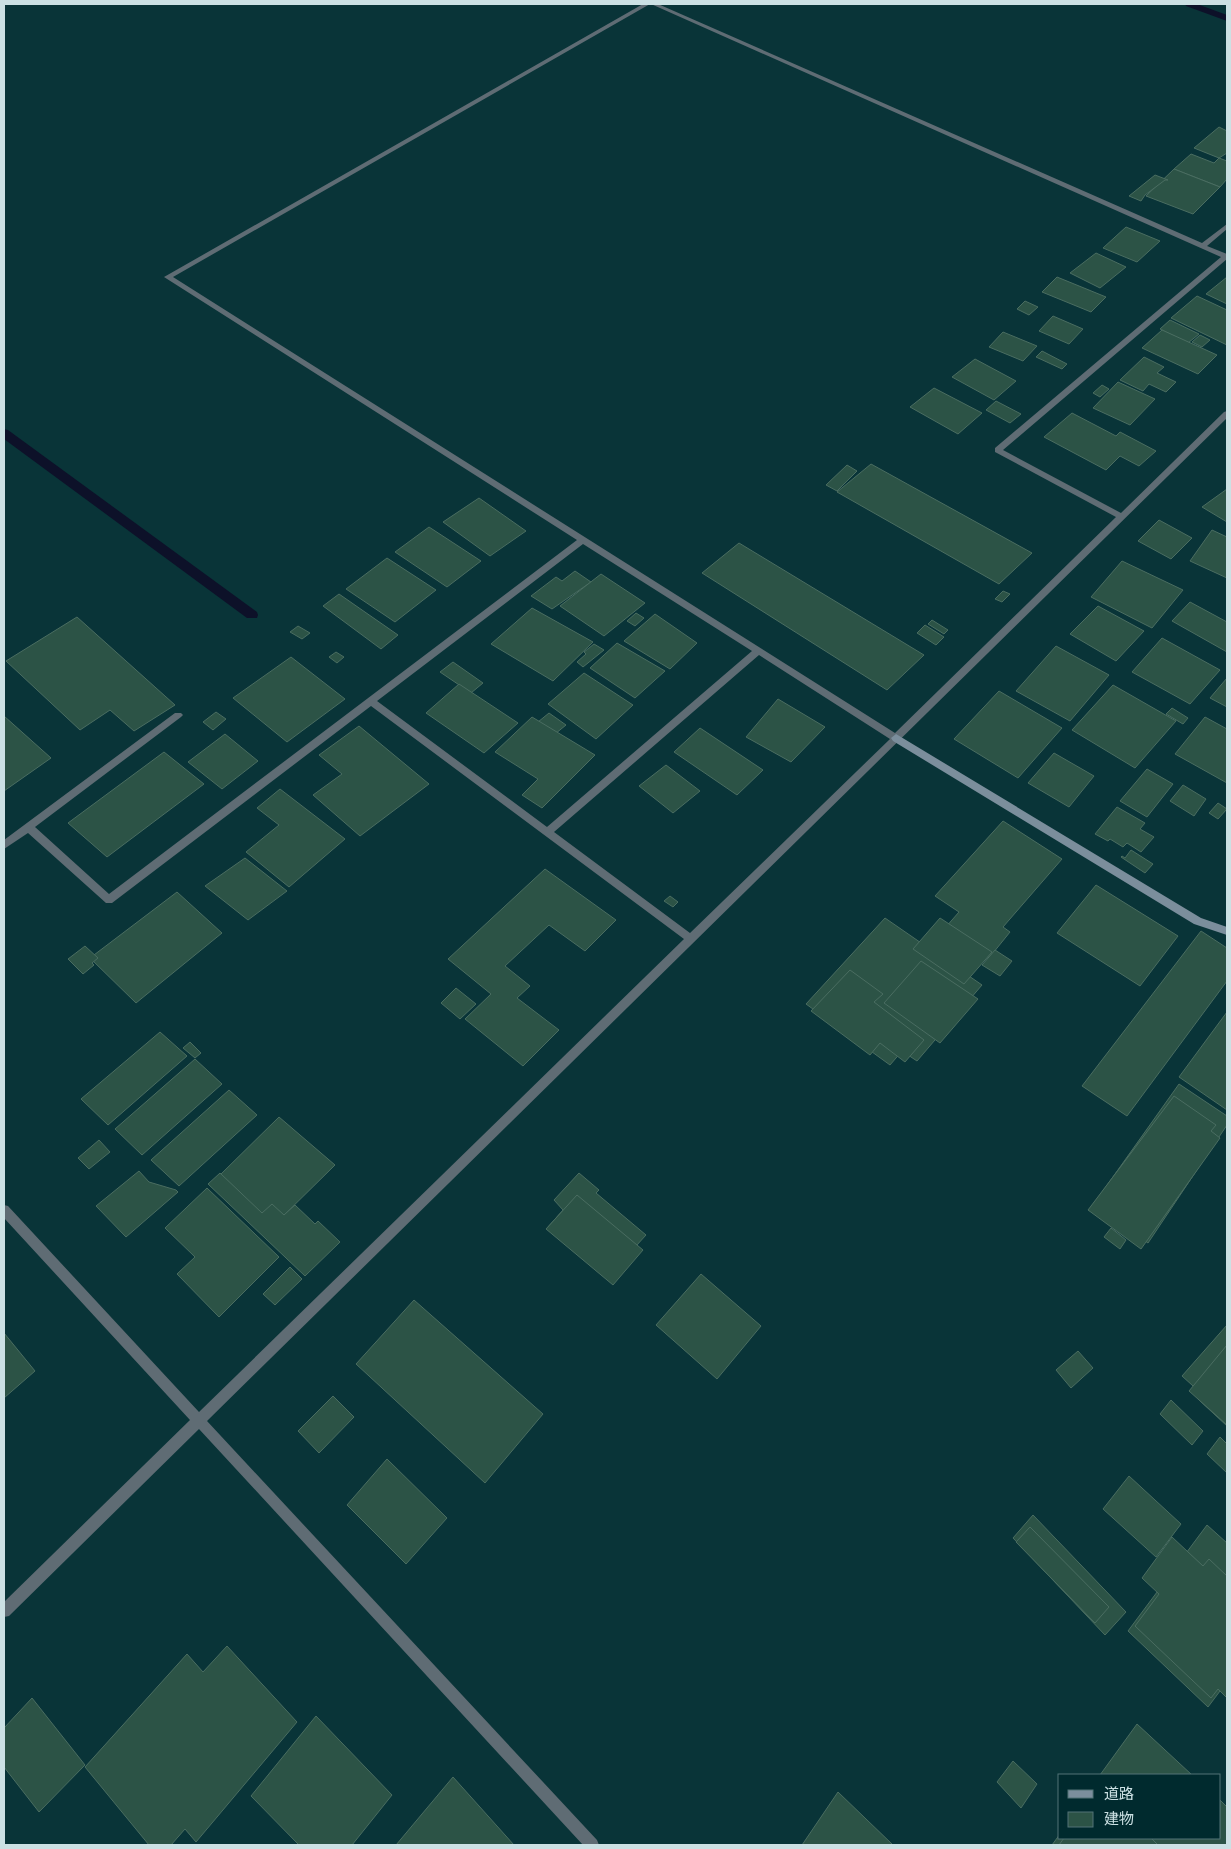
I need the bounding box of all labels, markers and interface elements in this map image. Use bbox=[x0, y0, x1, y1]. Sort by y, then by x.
legend bbox=[1058, 1774, 1221, 1839]
text: 道路 bbox=[1104, 1785, 1134, 1802]
text: 建物 bbox=[1104, 1810, 1134, 1827]

